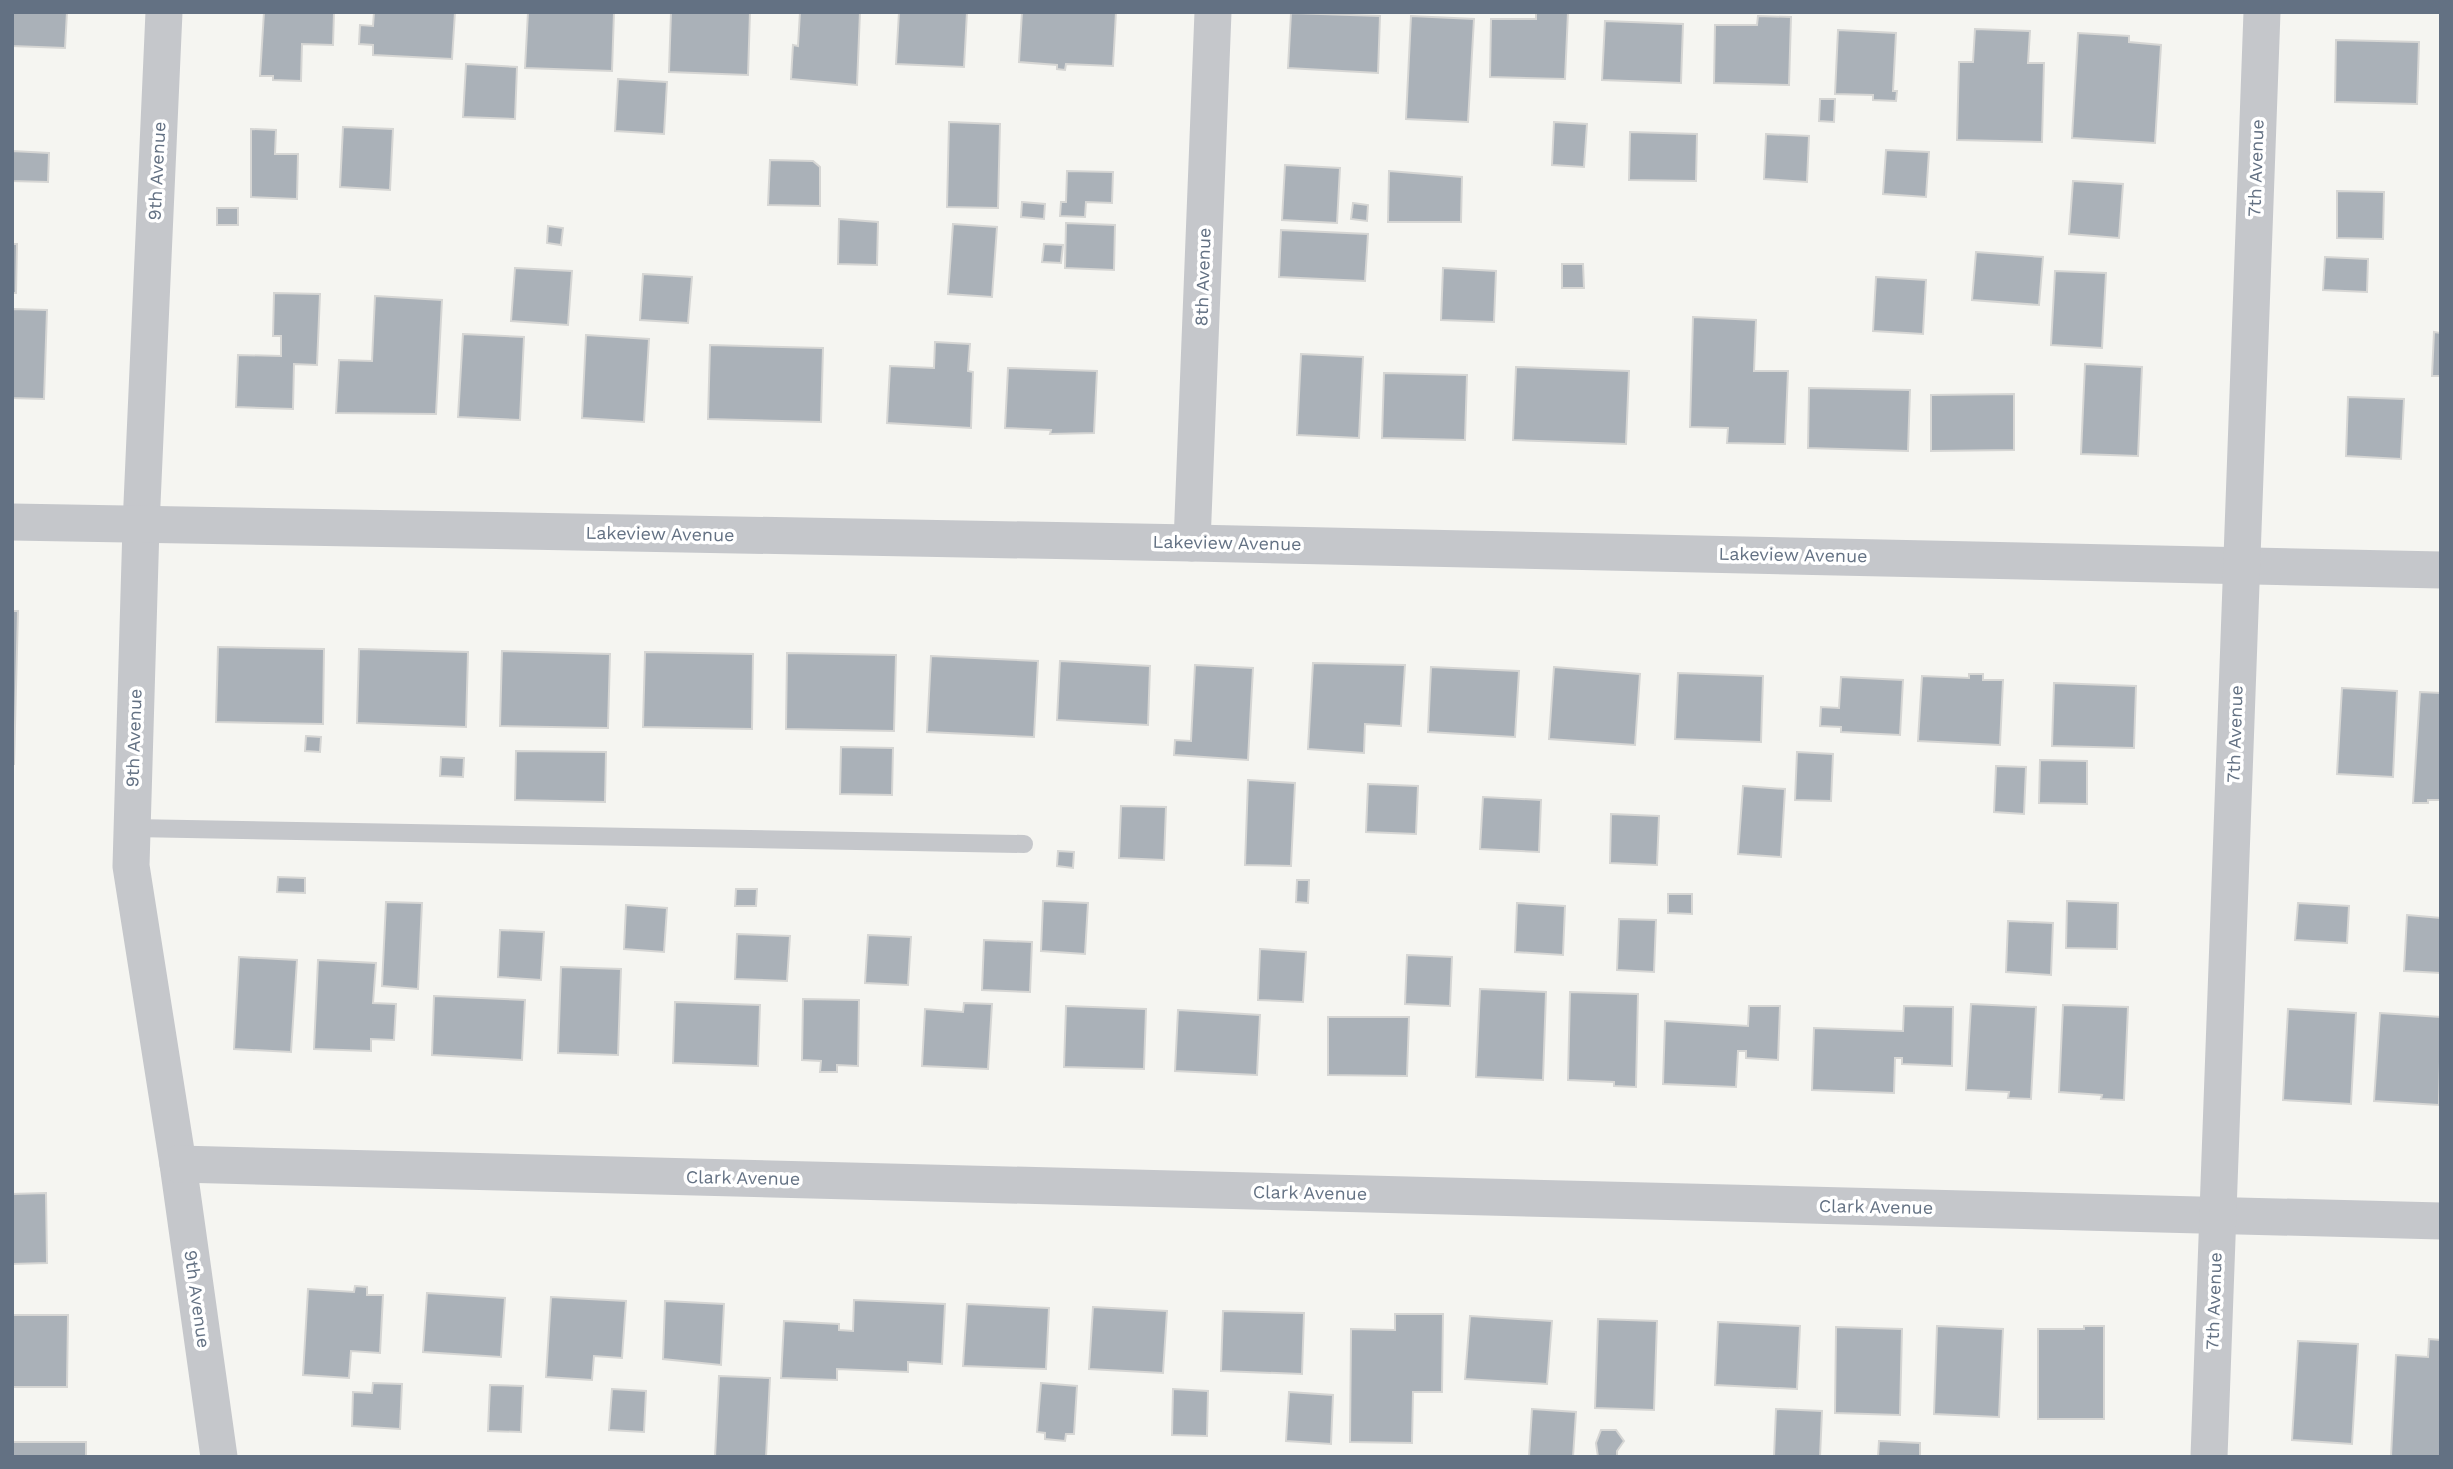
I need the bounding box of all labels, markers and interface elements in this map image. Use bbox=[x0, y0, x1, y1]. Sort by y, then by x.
street label: 7th Avenue bbox=[2243, 119, 2268, 217]
street label: 9th Avenue bbox=[143, 121, 170, 221]
street label: 8th Avenue bbox=[1190, 227, 1215, 327]
street label: Lakeview Avenue bbox=[585, 522, 735, 545]
street label: Lakeview Avenue bbox=[1152, 531, 1302, 554]
street label: Lakeview Avenue bbox=[1718, 543, 1868, 566]
street label: 7th Avenue bbox=[2222, 685, 2247, 783]
street label: 9th Avenue bbox=[121, 688, 146, 788]
street label: Clark Avenue bbox=[686, 1166, 800, 1189]
street label: Clark Avenue bbox=[1253, 1181, 1367, 1204]
street label: Clark Avenue bbox=[1819, 1195, 1933, 1218]
street label: 9th Avenue bbox=[180, 1249, 215, 1349]
street label: 7th Avenue bbox=[2201, 1252, 2226, 1350]

